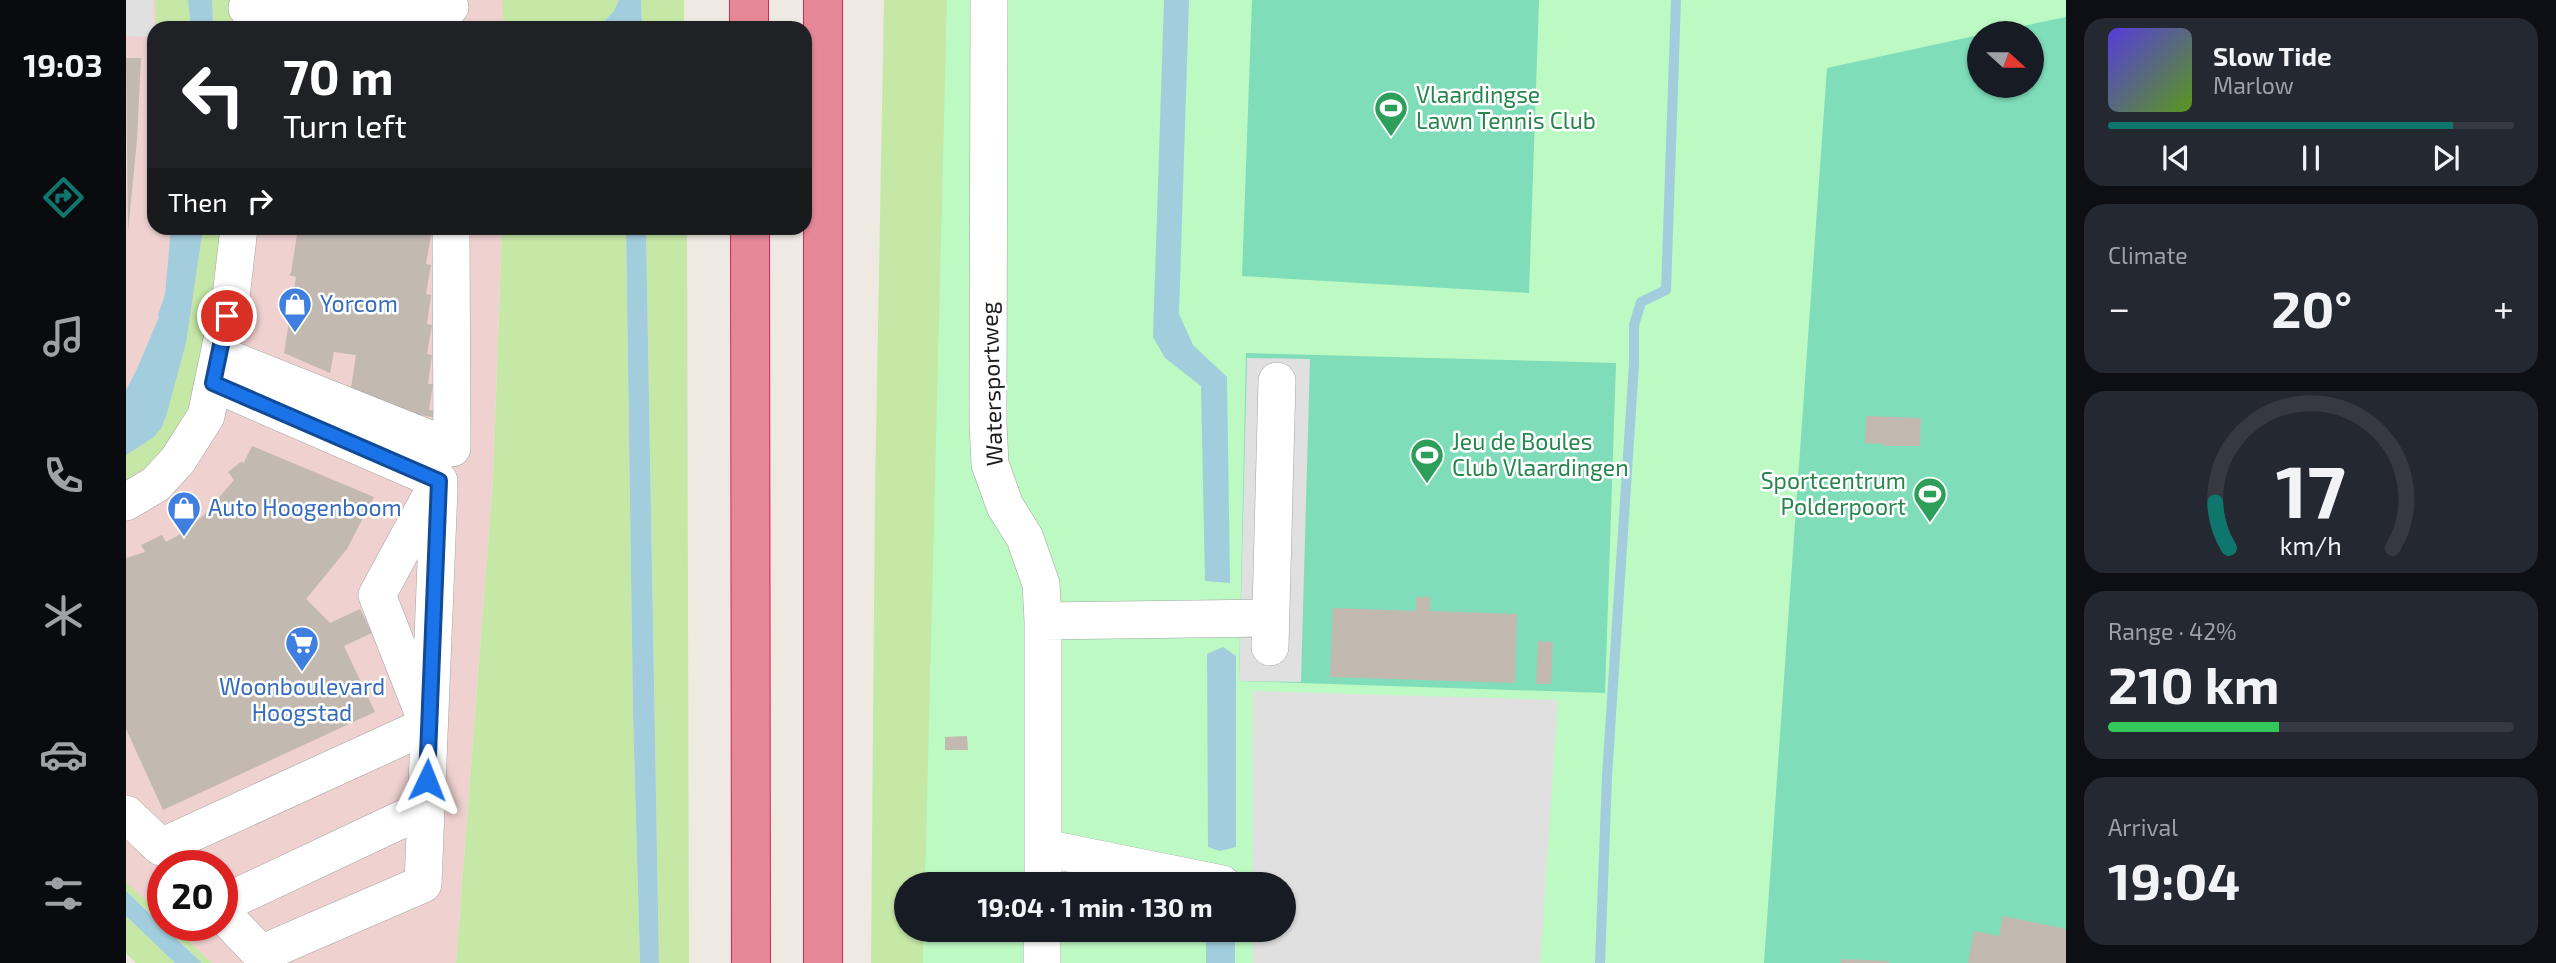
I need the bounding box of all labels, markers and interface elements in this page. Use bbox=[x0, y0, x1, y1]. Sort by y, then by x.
north arrow bbox=[1967, 21, 2044, 98]
map controls bbox=[1967, 21, 2044, 98]
text: Slow Tide bbox=[2213, 40, 2332, 71]
text: 19:03 bbox=[23, 45, 103, 83]
text: 70 m bbox=[283, 46, 394, 105]
icon: left bbox=[168, 49, 259, 140]
text: Marlow bbox=[2213, 71, 2294, 99]
place label: Vlaardingse Lawn Tennis Club bbox=[1416, 80, 1596, 134]
sports icon: Vlaardingse Lawn Tennis Club bbox=[1372, 89, 1410, 138]
text: Turn left bbox=[283, 106, 407, 144]
icon: previous bbox=[2157, 139, 2195, 177]
icon: pause bbox=[2292, 139, 2330, 177]
icon: next bbox=[2427, 139, 2465, 177]
icon: directions bbox=[39, 173, 88, 222]
icon: right bbox=[241, 182, 279, 220]
text: Then bbox=[168, 186, 227, 217]
text: Climate bbox=[2108, 241, 2188, 269]
text: 20° bbox=[2271, 276, 2352, 338]
text: − bbox=[2108, 284, 2130, 330]
text: + bbox=[2493, 284, 2514, 330]
shop icon: Yorcom bbox=[276, 285, 314, 334]
pin bbox=[197, 286, 257, 346]
place label: Yorcom bbox=[320, 289, 398, 317]
icon: arrive bbox=[208, 297, 246, 335]
street label: Watersportweg bbox=[974, 301, 1008, 467]
icon: music bbox=[39, 312, 88, 361]
place label: Jeu de Boules Club Vlaardingen bbox=[1452, 427, 1629, 481]
sports icon: Jeu de Boules Club Vlaardingen bbox=[1408, 436, 1446, 485]
text: 17 bbox=[2276, 445, 2346, 533]
icon: phone bbox=[39, 451, 88, 500]
place label: Sportcentrum Polderpoort bbox=[1761, 466, 1906, 520]
sports icon: Sportcentrum Polderpoort bbox=[1911, 475, 1949, 524]
shop icon: Auto Hoogenboom bbox=[165, 489, 203, 538]
place label: Auto Hoogenboom bbox=[208, 493, 402, 521]
text: km/h bbox=[2280, 529, 2342, 559]
icon: climate bbox=[39, 591, 88, 640]
text: Range · 42% bbox=[2108, 617, 2237, 645]
supermarket icon: Woonboulevard Hoogstad bbox=[283, 624, 321, 673]
text: 210 km bbox=[2108, 652, 2280, 714]
place label: Woonboulevard Hoogstad bbox=[219, 672, 385, 726]
icon: car bbox=[39, 730, 88, 779]
position arrow bbox=[390, 743, 464, 817]
text: Arrival bbox=[2108, 813, 2178, 841]
text: 19:04 bbox=[2108, 848, 2240, 910]
speed limit sign: 20 bbox=[147, 850, 238, 941]
icon: filters bbox=[39, 869, 88, 918]
text: 19:04 · 1 min · 130 m bbox=[977, 891, 1213, 922]

